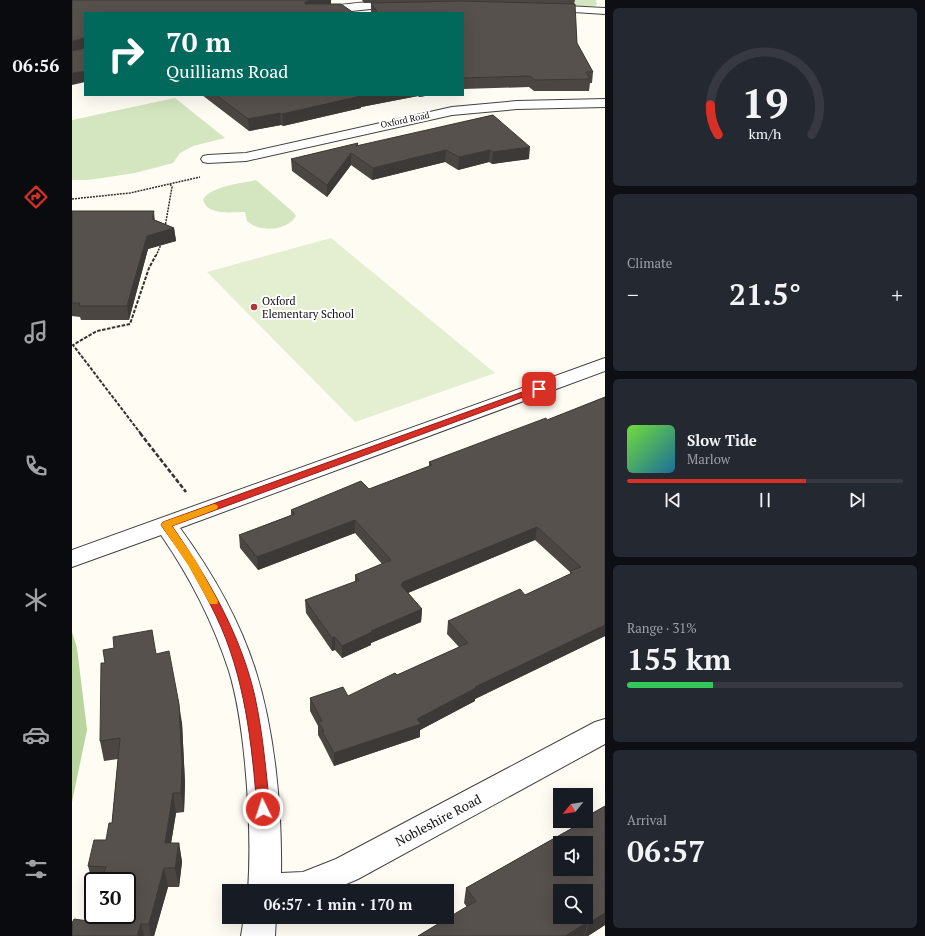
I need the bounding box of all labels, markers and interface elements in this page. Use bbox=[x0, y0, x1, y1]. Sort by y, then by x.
text: 70 m bbox=[166, 23, 231, 60]
icon: right bbox=[100, 28, 152, 80]
text: 06:56 bbox=[13, 53, 59, 77]
text: Quilliams Road bbox=[166, 59, 288, 83]
text: 19 bbox=[741, 75, 789, 130]
street label: Oxford Road bbox=[379, 109, 431, 131]
text: km/h bbox=[749, 123, 782, 142]
icon: directions bbox=[22, 183, 50, 211]
text: Climate bbox=[627, 254, 672, 272]
text: 21.5° bbox=[729, 274, 801, 314]
text: − bbox=[627, 280, 639, 309]
text: + bbox=[891, 280, 903, 309]
place label: Oxford Elementary School bbox=[262, 294, 354, 321]
marker: Oxford Elementary School bbox=[249, 302, 259, 312]
icon: music bbox=[22, 318, 50, 346]
pin bbox=[522, 372, 556, 406]
icon: arrive bbox=[528, 378, 550, 400]
text: Slow Tide bbox=[687, 430, 757, 450]
text: Marlow bbox=[687, 450, 730, 468]
icon: phone bbox=[22, 452, 50, 480]
icon: previous bbox=[662, 489, 684, 511]
icon: pause bbox=[754, 489, 776, 511]
icon: next bbox=[846, 489, 868, 511]
icon: climate bbox=[22, 586, 50, 614]
text: Range · 31% bbox=[627, 619, 697, 637]
text: 155 km bbox=[627, 639, 731, 679]
icon: car bbox=[22, 721, 50, 749]
position arrow bbox=[242, 788, 284, 830]
north arrow bbox=[553, 788, 593, 828]
map controls bbox=[553, 788, 593, 924]
street label: Nobleshire Road bbox=[392, 790, 484, 850]
text: Arrival bbox=[627, 811, 667, 829]
text: 06:57 bbox=[627, 831, 705, 871]
button: sound bbox=[553, 836, 593, 876]
icon: filters bbox=[22, 855, 50, 883]
speed limit sign: 30 bbox=[84, 872, 136, 924]
button: search bbox=[553, 884, 593, 924]
text: 06:57 · 1 min · 170 m bbox=[264, 894, 412, 914]

